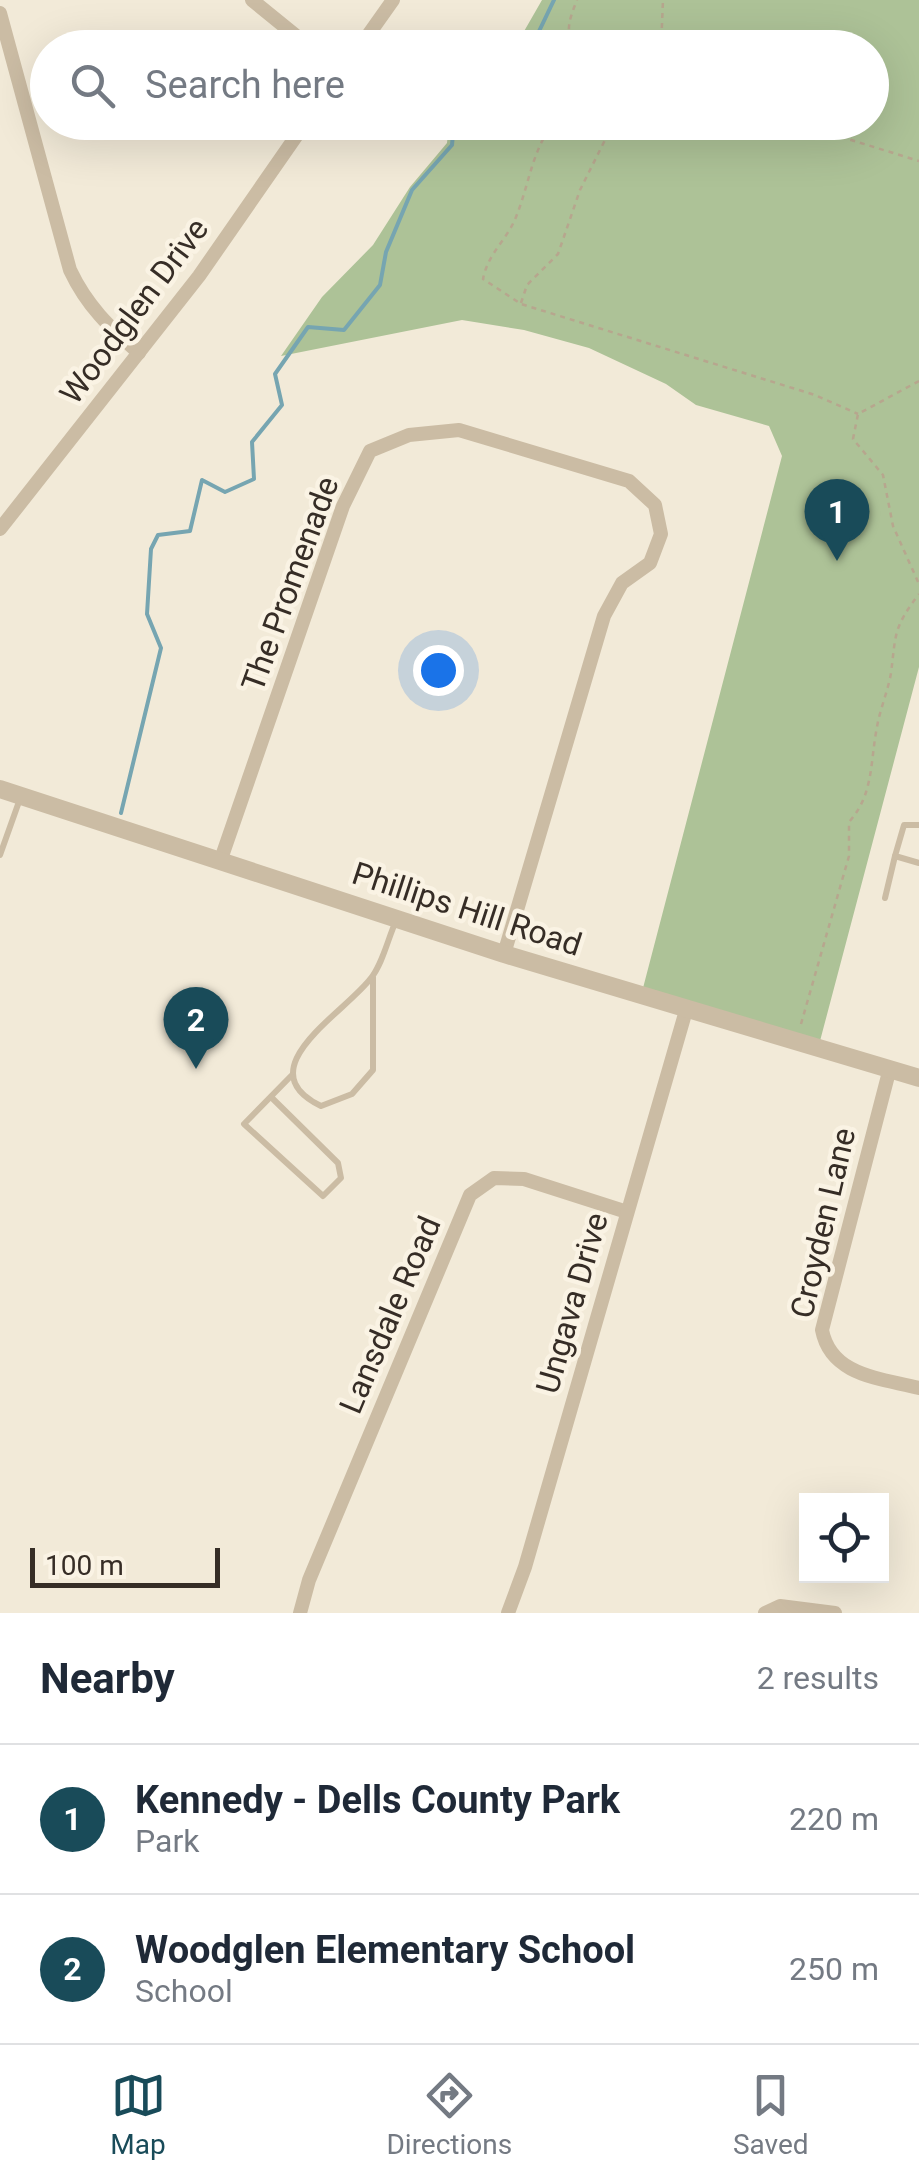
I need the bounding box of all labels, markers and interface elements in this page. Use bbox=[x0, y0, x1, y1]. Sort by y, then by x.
search box bbox=[30, 30, 889, 140]
icon: search bbox=[65, 58, 120, 113]
text: Search here bbox=[145, 63, 345, 107]
street label: Woodglen Drive bbox=[52, 211, 216, 411]
street label: The Promenade bbox=[234, 471, 346, 697]
pin: 1 bbox=[804, 478, 870, 561]
your location bbox=[413, 645, 464, 696]
street label: Phillips Hill Road bbox=[348, 854, 586, 964]
pin: 2 bbox=[164, 986, 228, 1069]
street label: Croyden Lane bbox=[783, 1124, 863, 1322]
street label: Ungava Drive bbox=[528, 1208, 616, 1398]
street label: Lansdale Road bbox=[331, 1211, 449, 1419]
map controls bbox=[799, 1493, 889, 1583]
button: locate bbox=[799, 1493, 889, 1583]
scale bar bbox=[30, 1543, 220, 1588]
text: 100 m bbox=[45, 1549, 124, 1582]
text: Nearby bbox=[40, 1654, 175, 1703]
text: 2 results bbox=[757, 1659, 879, 1697]
text: Kennedy - Dells County Park bbox=[135, 1778, 620, 1822]
text: 1 bbox=[63, 1800, 82, 1838]
text: 220 m bbox=[789, 1800, 879, 1838]
text: Park bbox=[135, 1822, 199, 1860]
text: Woodglen Elementary School bbox=[135, 1928, 635, 1972]
text: 2 bbox=[63, 1950, 82, 1988]
text: 250 m bbox=[789, 1950, 879, 1988]
text: School bbox=[135, 1972, 233, 2010]
tab: Map bbox=[110, 2068, 166, 2161]
tab: Directions bbox=[386, 2068, 512, 2161]
tab: Saved bbox=[733, 2068, 809, 2161]

